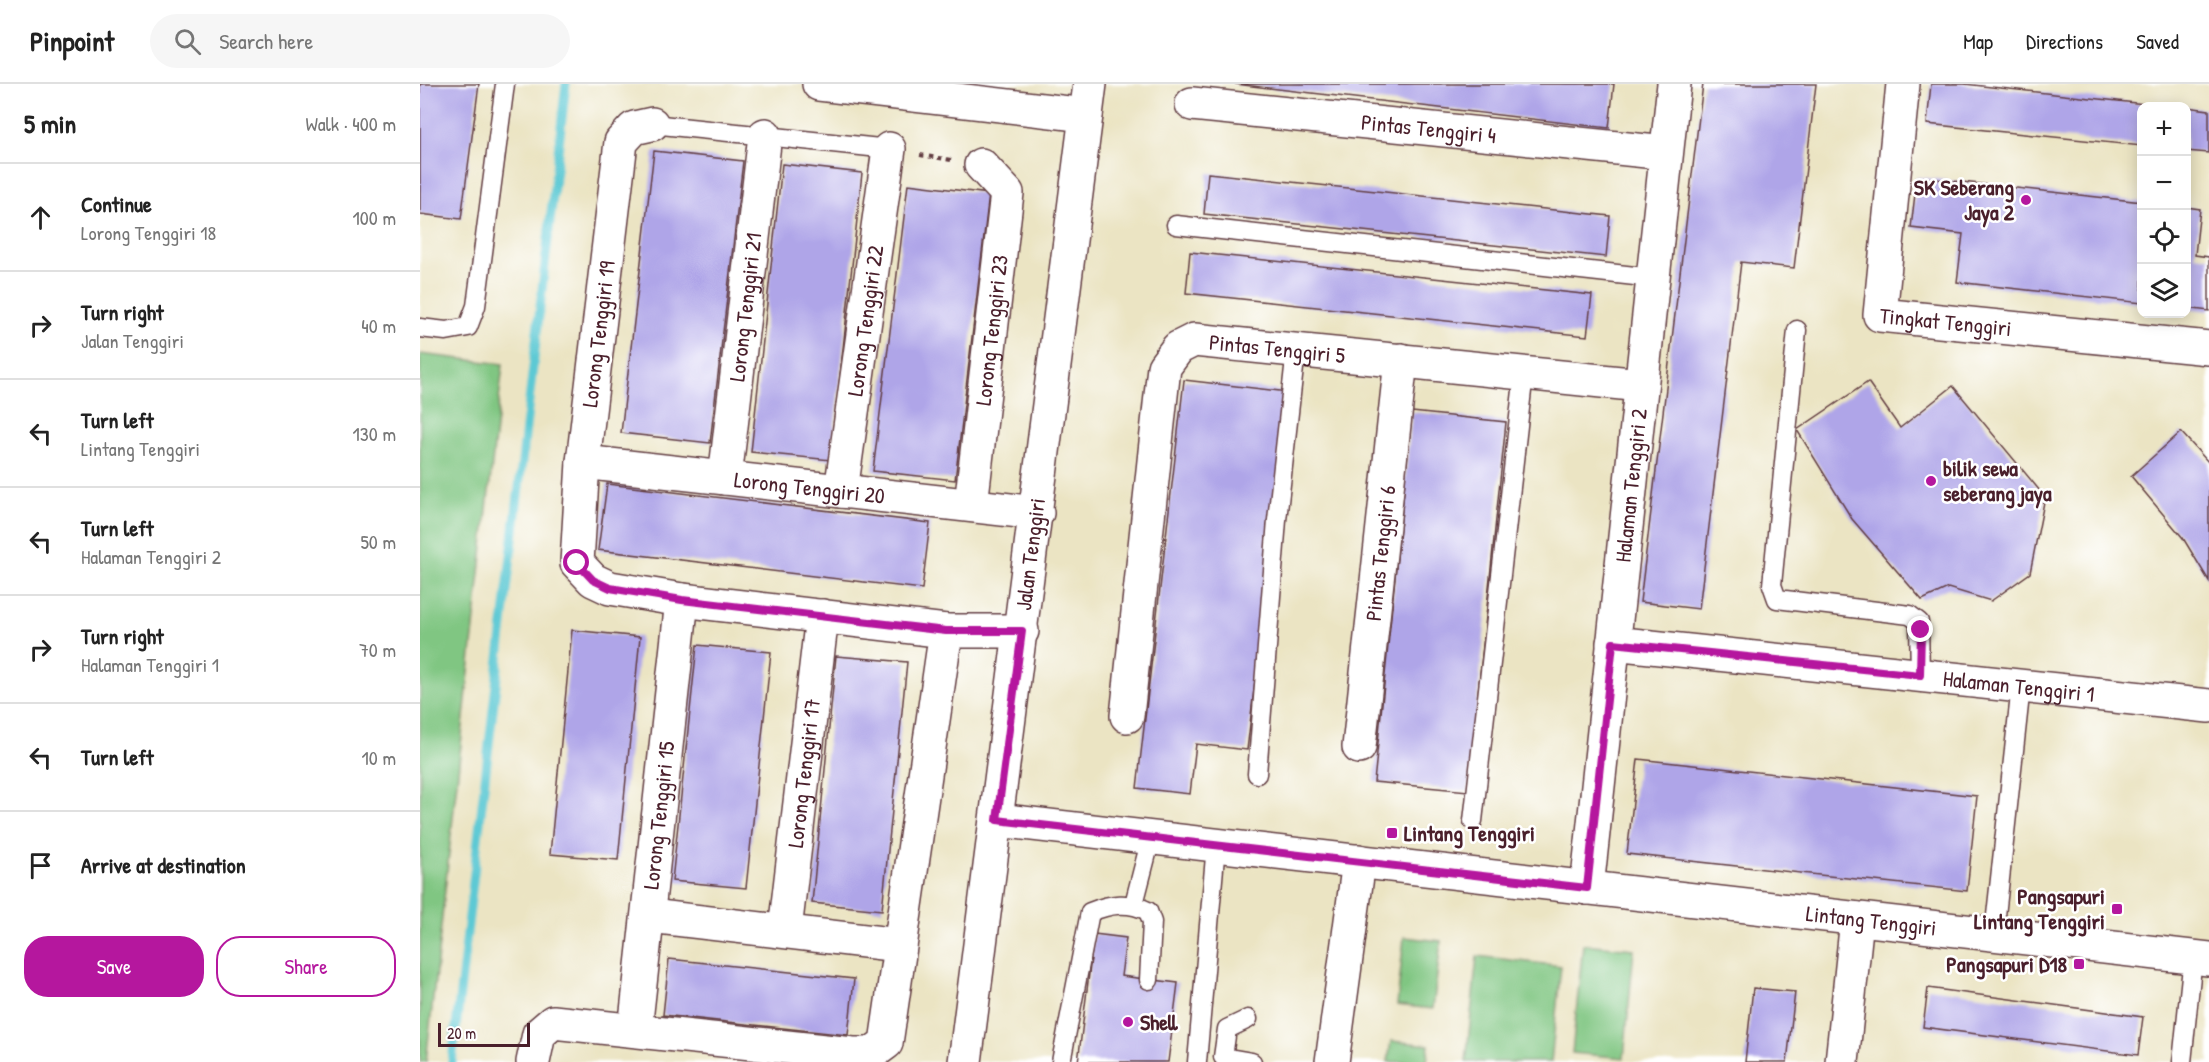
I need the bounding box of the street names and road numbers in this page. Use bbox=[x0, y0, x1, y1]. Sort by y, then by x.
street label: Pintas Tenggiri 4 bbox=[1360, 107, 1498, 150]
street label: Lorong Tenggiri 21 bbox=[721, 231, 768, 383]
street label: Lorong Tenggiri 22 bbox=[839, 243, 890, 398]
street label: Lorong Tenggiri 23 bbox=[968, 253, 1015, 407]
street label: Lorong Tenggiri 19 bbox=[574, 259, 622, 409]
street label: Tingkat Tenggiri bbox=[1878, 300, 2013, 343]
street label: Pintas Tenggiri 5 bbox=[1208, 327, 1347, 370]
street label: Halaman Tenggiri 2 bbox=[1607, 406, 1654, 564]
street label: Lorong Tenggiri 20 bbox=[733, 464, 887, 511]
street label: Pintas Tenggiri 6 bbox=[1358, 484, 1402, 622]
street label: Jalan Tenggiri bbox=[1008, 496, 1052, 612]
street label: Halaman Tenggiri 1 bbox=[1942, 663, 2096, 709]
street label: Lorong Tenggiri 17 bbox=[780, 697, 827, 849]
street label: Lorong Tenggiri 15 bbox=[635, 740, 681, 891]
street label: Lintang Tenggiri bbox=[1804, 898, 1938, 943]

